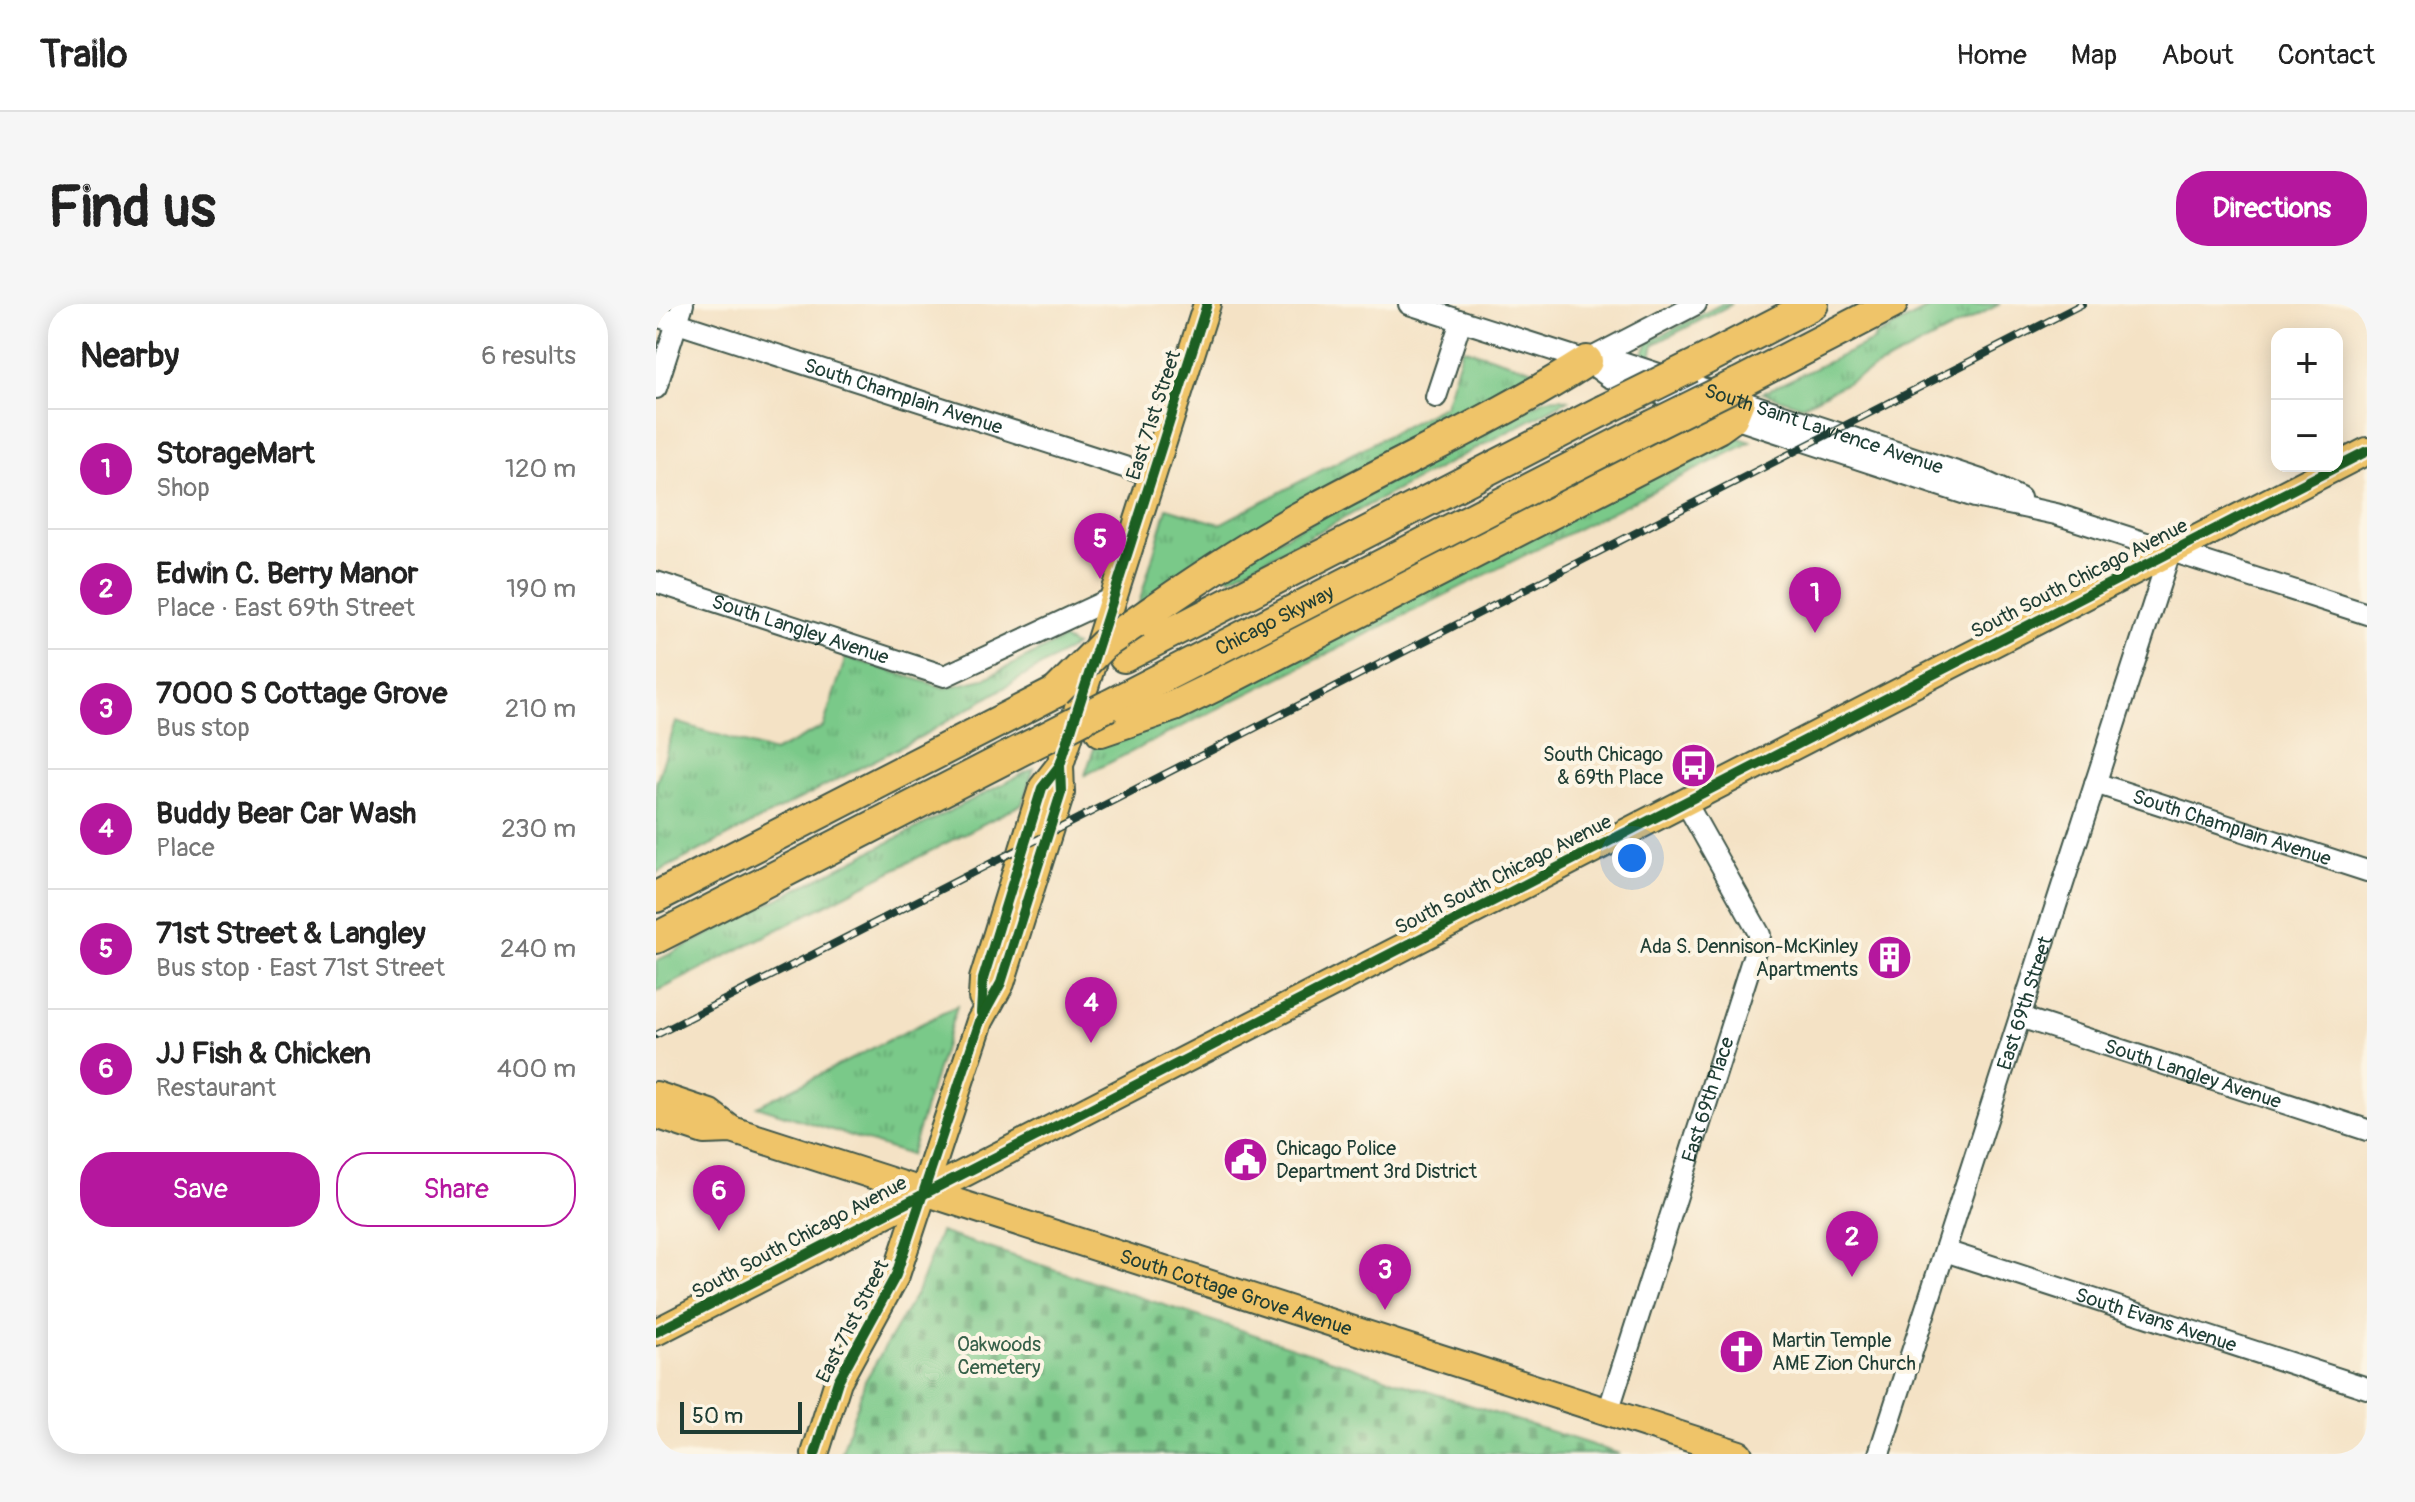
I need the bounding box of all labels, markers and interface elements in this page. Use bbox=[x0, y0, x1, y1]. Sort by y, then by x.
text: Trailo bbox=[40, 31, 127, 79]
text: Home bbox=[1956, 38, 2027, 73]
text: Map bbox=[2071, 38, 2117, 73]
text: About bbox=[2161, 38, 2234, 73]
text: Contact bbox=[2278, 38, 2375, 73]
button: Directions bbox=[2176, 171, 2367, 246]
text: Find us bbox=[48, 174, 216, 243]
map controls bbox=[2271, 328, 2343, 472]
button: + bbox=[2271, 328, 2343, 400]
text: Nearby bbox=[80, 335, 179, 378]
text: 6 results bbox=[481, 340, 576, 372]
street label: East 71st Street bbox=[1121, 346, 1187, 483]
street label: South Champlain Avenue bbox=[801, 353, 1006, 440]
street label: South Saint Lawrence Avenue bbox=[1701, 378, 1947, 480]
button: − bbox=[2271, 400, 2343, 472]
text: StorageMart bbox=[156, 435, 315, 472]
text: 1 bbox=[101, 453, 111, 485]
text: 120 m bbox=[505, 453, 576, 485]
text: Shop bbox=[156, 472, 210, 504]
pin: 5 bbox=[1074, 513, 1126, 579]
street label: South South Chicago Avenue bbox=[1967, 513, 2192, 644]
text: Edwin C. Berry Manor bbox=[156, 555, 418, 592]
pin: 1 bbox=[1789, 567, 1841, 633]
text: 2 bbox=[99, 573, 113, 605]
text: 190 m bbox=[506, 573, 576, 605]
street label: Chicago Skyway bbox=[1211, 579, 1339, 661]
street label: South Langley Avenue bbox=[709, 589, 892, 670]
text: Place · East 69th Street bbox=[156, 592, 415, 624]
text: 7000 S Cottage Grove bbox=[156, 675, 447, 712]
text: 3 bbox=[99, 693, 113, 725]
text: 210 m bbox=[505, 693, 576, 725]
text: Bus stop bbox=[156, 712, 250, 744]
bus stop icon: South Chicago & 69th Place bbox=[1670, 741, 1718, 789]
place label: South Chicago & 69th Place bbox=[1543, 742, 1663, 790]
street label: South Champlain Avenue bbox=[2129, 784, 2334, 872]
text: Buddy Bear Car Wash bbox=[156, 795, 416, 832]
street label: South South Chicago Avenue bbox=[1391, 809, 1616, 940]
text: 4 bbox=[98, 813, 114, 845]
text: 230 m bbox=[501, 813, 576, 845]
text: Place bbox=[156, 832, 215, 864]
your location bbox=[1612, 838, 1652, 878]
text: 71st Street & Langley bbox=[156, 915, 426, 952]
street label: East 69th Street bbox=[1992, 932, 2059, 1073]
text: 5 bbox=[99, 933, 113, 965]
text: 240 m bbox=[500, 933, 576, 965]
place label: Ada S. Dennison-McKinley Apartments bbox=[1639, 934, 1858, 982]
building icon: Ada S. Dennison-McKinley Apartments bbox=[1865, 934, 1913, 982]
text: Bus stop · East 71st Street bbox=[156, 952, 445, 984]
pin: 4 bbox=[1065, 977, 1117, 1043]
street label: South Langley Avenue bbox=[2101, 1033, 2285, 1114]
street label: East 69th Place bbox=[1676, 1034, 1740, 1165]
text: JJ Fish & Chicken bbox=[156, 1035, 371, 1072]
text: 6 bbox=[98, 1053, 114, 1085]
text: 400 m bbox=[497, 1053, 576, 1085]
text: Restaurant bbox=[156, 1072, 276, 1104]
public building icon: Chicago Police Department 3rd District bbox=[1221, 1136, 1269, 1184]
place label: Chicago Police Department 3rd District bbox=[1276, 1136, 1478, 1184]
button: Save bbox=[80, 1152, 320, 1227]
button: Share bbox=[336, 1152, 576, 1227]
pin: 6 bbox=[693, 1165, 745, 1231]
street label: South South Chicago Avenue bbox=[687, 1170, 911, 1305]
pin: 2 bbox=[1826, 1211, 1878, 1277]
street label: South Cottage Grove Avenue bbox=[1116, 1244, 1355, 1342]
pin: 3 bbox=[1359, 1244, 1411, 1310]
street label: East 71st Street bbox=[811, 1255, 895, 1387]
street label: South Evans Avenue bbox=[2072, 1282, 2240, 1358]
church icon: Martin Temple AME Zion Church bbox=[1717, 1328, 1765, 1376]
place label: Martin Temple AME Zion Church bbox=[1772, 1328, 1916, 1376]
park label: Oakwoods Cemetery bbox=[957, 1332, 1041, 1380]
scale bar bbox=[680, 1398, 802, 1434]
text: 50 m bbox=[692, 1402, 743, 1430]

